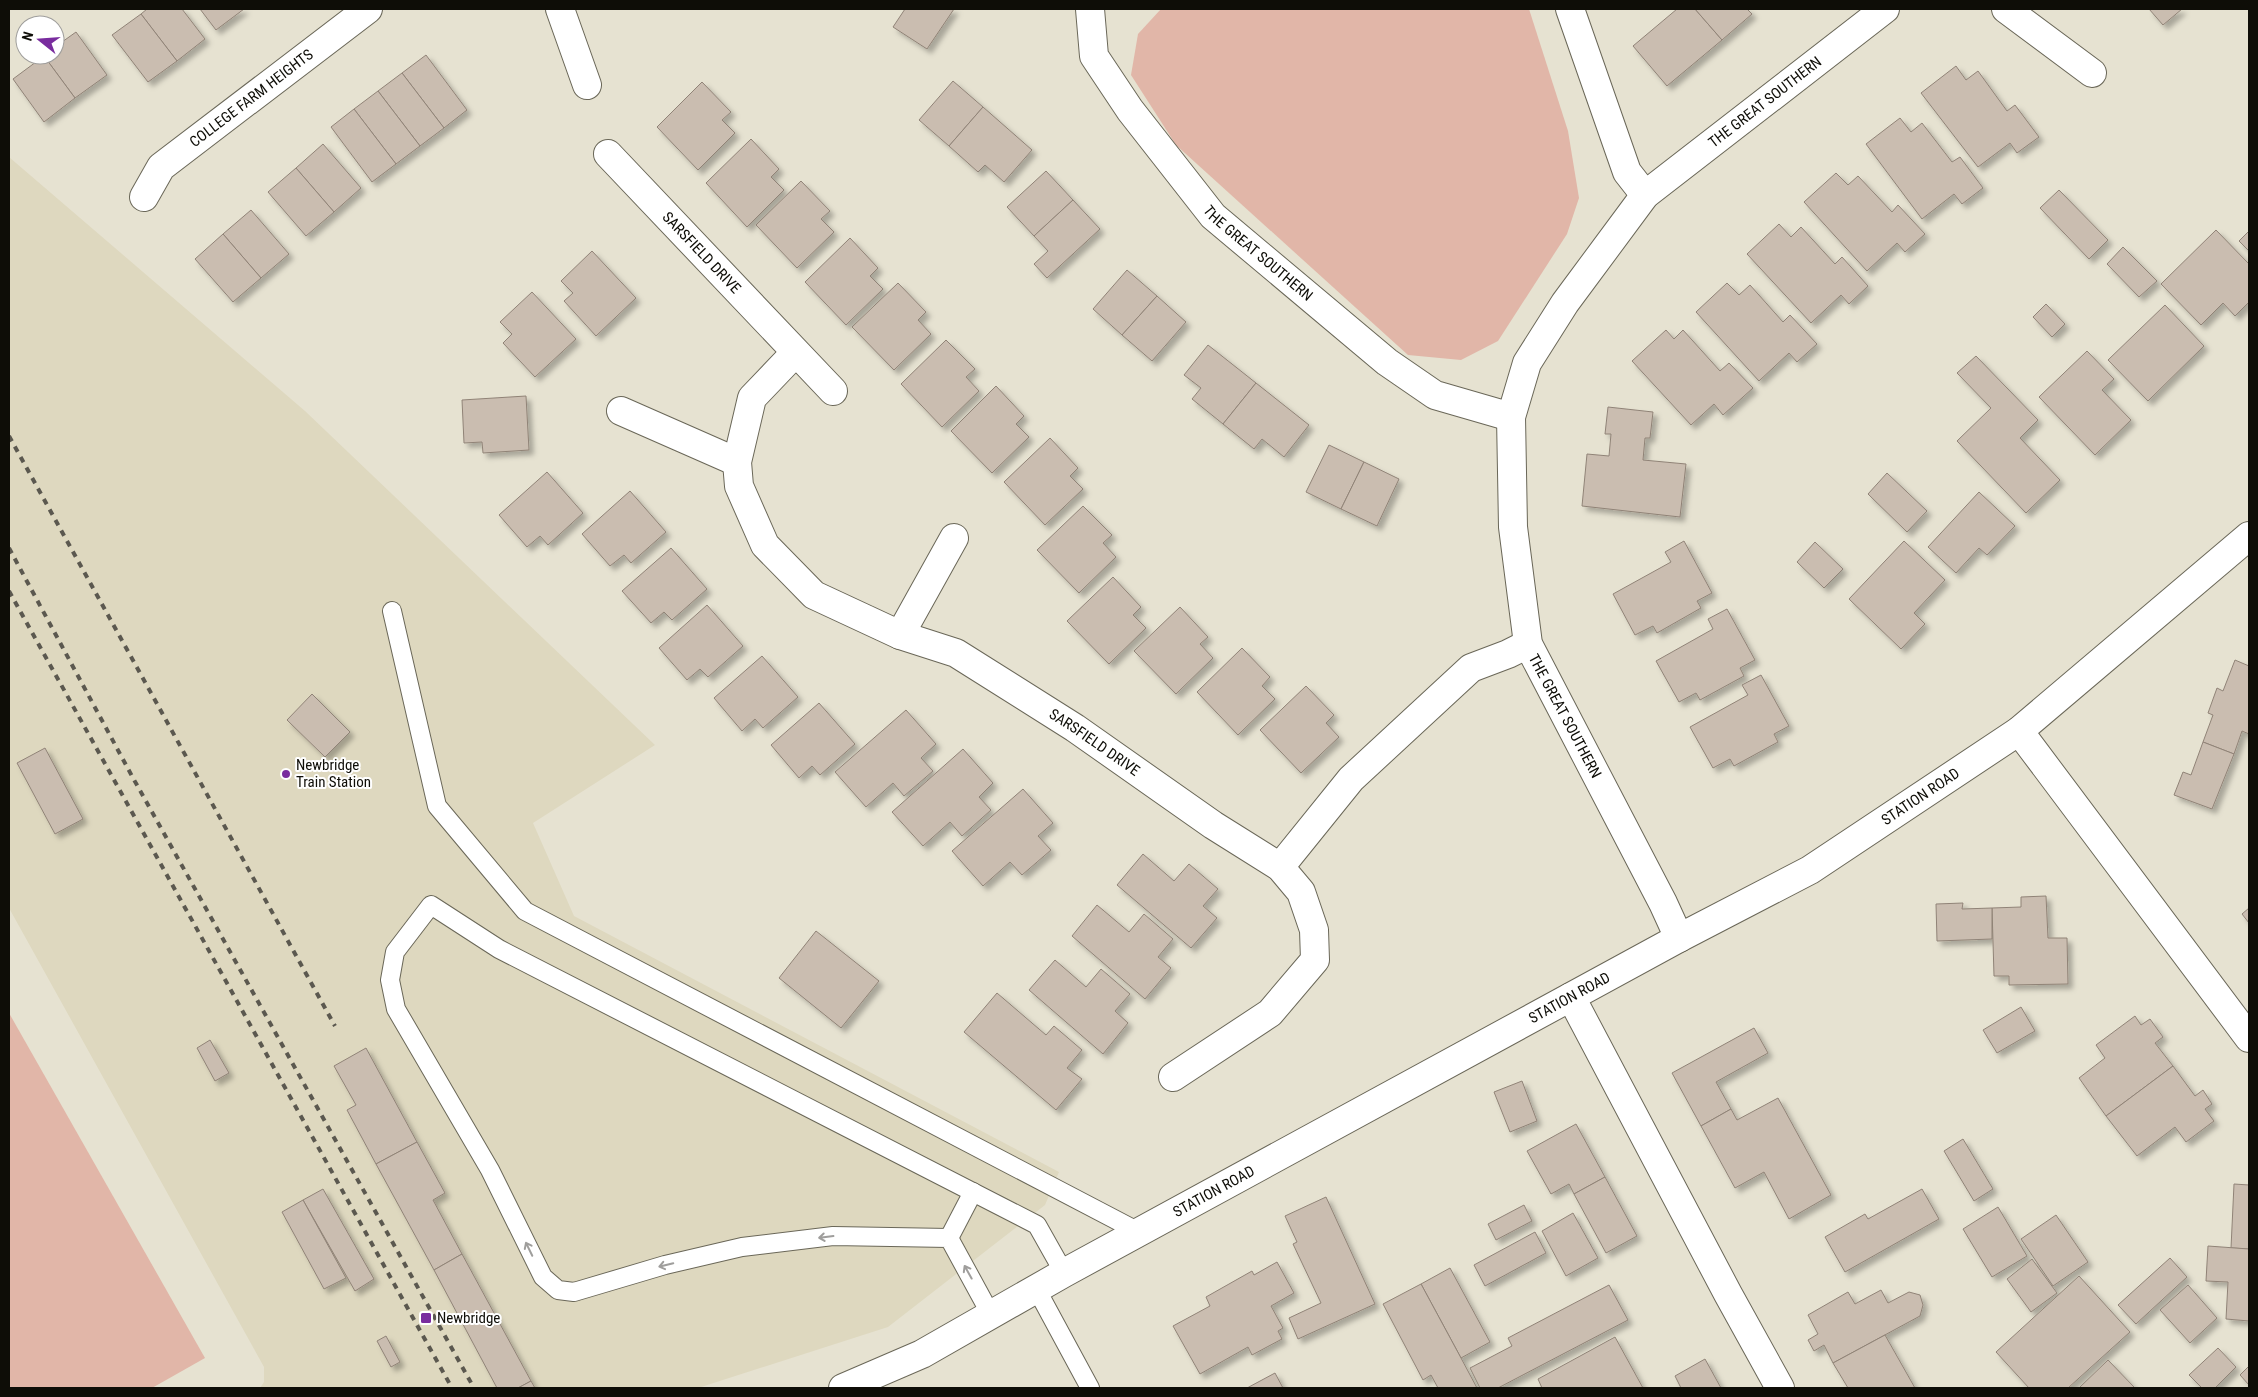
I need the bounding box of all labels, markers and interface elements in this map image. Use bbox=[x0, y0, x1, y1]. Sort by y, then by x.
north arrow bbox=[15, 15, 65, 65]
text: N bbox=[19, 30, 36, 43]
street label: COLLEGE FARM HEIGHTS bbox=[186, 45, 317, 151]
street label: THE GREAT SOUTHERN bbox=[1705, 53, 1825, 151]
street label: THE GREAT SOUTHERN bbox=[1199, 202, 1316, 305]
street label: SARSFIELD DRIVE bbox=[659, 208, 745, 297]
street label: THE GREAT SOUTHERN bbox=[1525, 651, 1605, 781]
street label: SARSFIELD DRIVE bbox=[1046, 705, 1143, 780]
place label: Newbridge Train Station bbox=[296, 756, 371, 791]
street label: STATION ROAD bbox=[1878, 764, 1963, 829]
marker: Newbridge Train Station bbox=[280, 768, 292, 780]
street label: STATION ROAD bbox=[1526, 968, 1613, 1027]
street label: STATION ROAD bbox=[1170, 1162, 1258, 1221]
one-way arrow bbox=[818, 1232, 834, 1242]
one-way arrow bbox=[524, 1242, 534, 1257]
one-way arrow bbox=[658, 1260, 674, 1270]
one-way arrow bbox=[963, 1265, 973, 1280]
place label: Newbridge bbox=[437, 1309, 500, 1327]
marker: Newbridge bbox=[419, 1311, 433, 1325]

